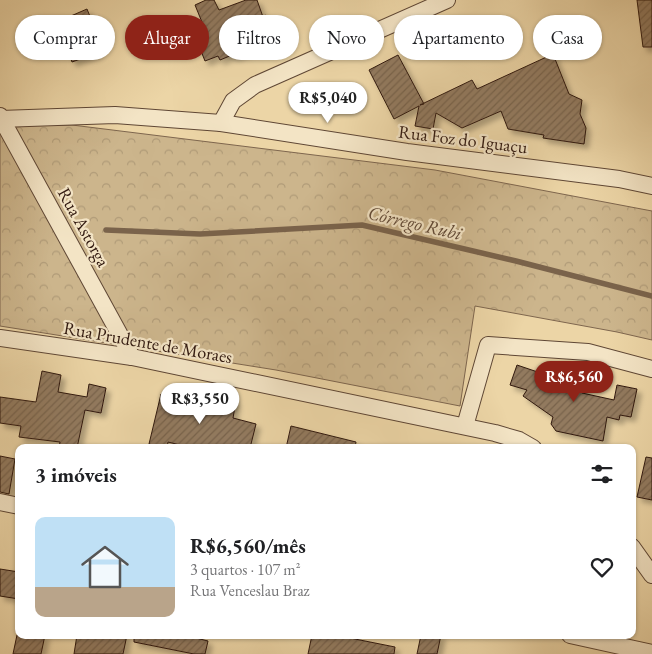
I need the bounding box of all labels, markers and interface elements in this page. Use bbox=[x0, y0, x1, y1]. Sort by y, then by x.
chip: Comprar bbox=[15, 15, 115, 60]
chip: Alugar bbox=[125, 15, 209, 60]
chip: Filtros bbox=[219, 15, 299, 60]
chip: Novo bbox=[309, 15, 384, 60]
chip: Apartamento bbox=[394, 15, 523, 60]
chip: Casa bbox=[533, 15, 602, 60]
pin: R$5,040 bbox=[282, 82, 374, 124]
text: R$5,040 bbox=[299, 87, 357, 108]
street label: Rua Foz do Iguaçu bbox=[397, 120, 529, 158]
street label: Rua Astorga bbox=[53, 183, 116, 271]
water label: Córrego Rubi bbox=[366, 200, 466, 246]
street label: Rua Prudente de Moraes bbox=[62, 316, 234, 368]
pin: R$6,560 bbox=[528, 360, 620, 403]
text: R$6,560 bbox=[545, 366, 603, 387]
pin: R$3,550 bbox=[154, 382, 246, 425]
text: R$3,550 bbox=[171, 388, 229, 409]
icon: filters bbox=[588, 460, 616, 488]
text: 3 imóveis bbox=[35, 461, 117, 488]
text: R$6,560/mês bbox=[190, 532, 306, 559]
icon: home bbox=[75, 537, 135, 597]
icon: heart bbox=[588, 553, 616, 581]
text: 3 quartos · 107 m² bbox=[190, 559, 301, 580]
text: Rua Venceslau Braz bbox=[190, 580, 310, 601]

